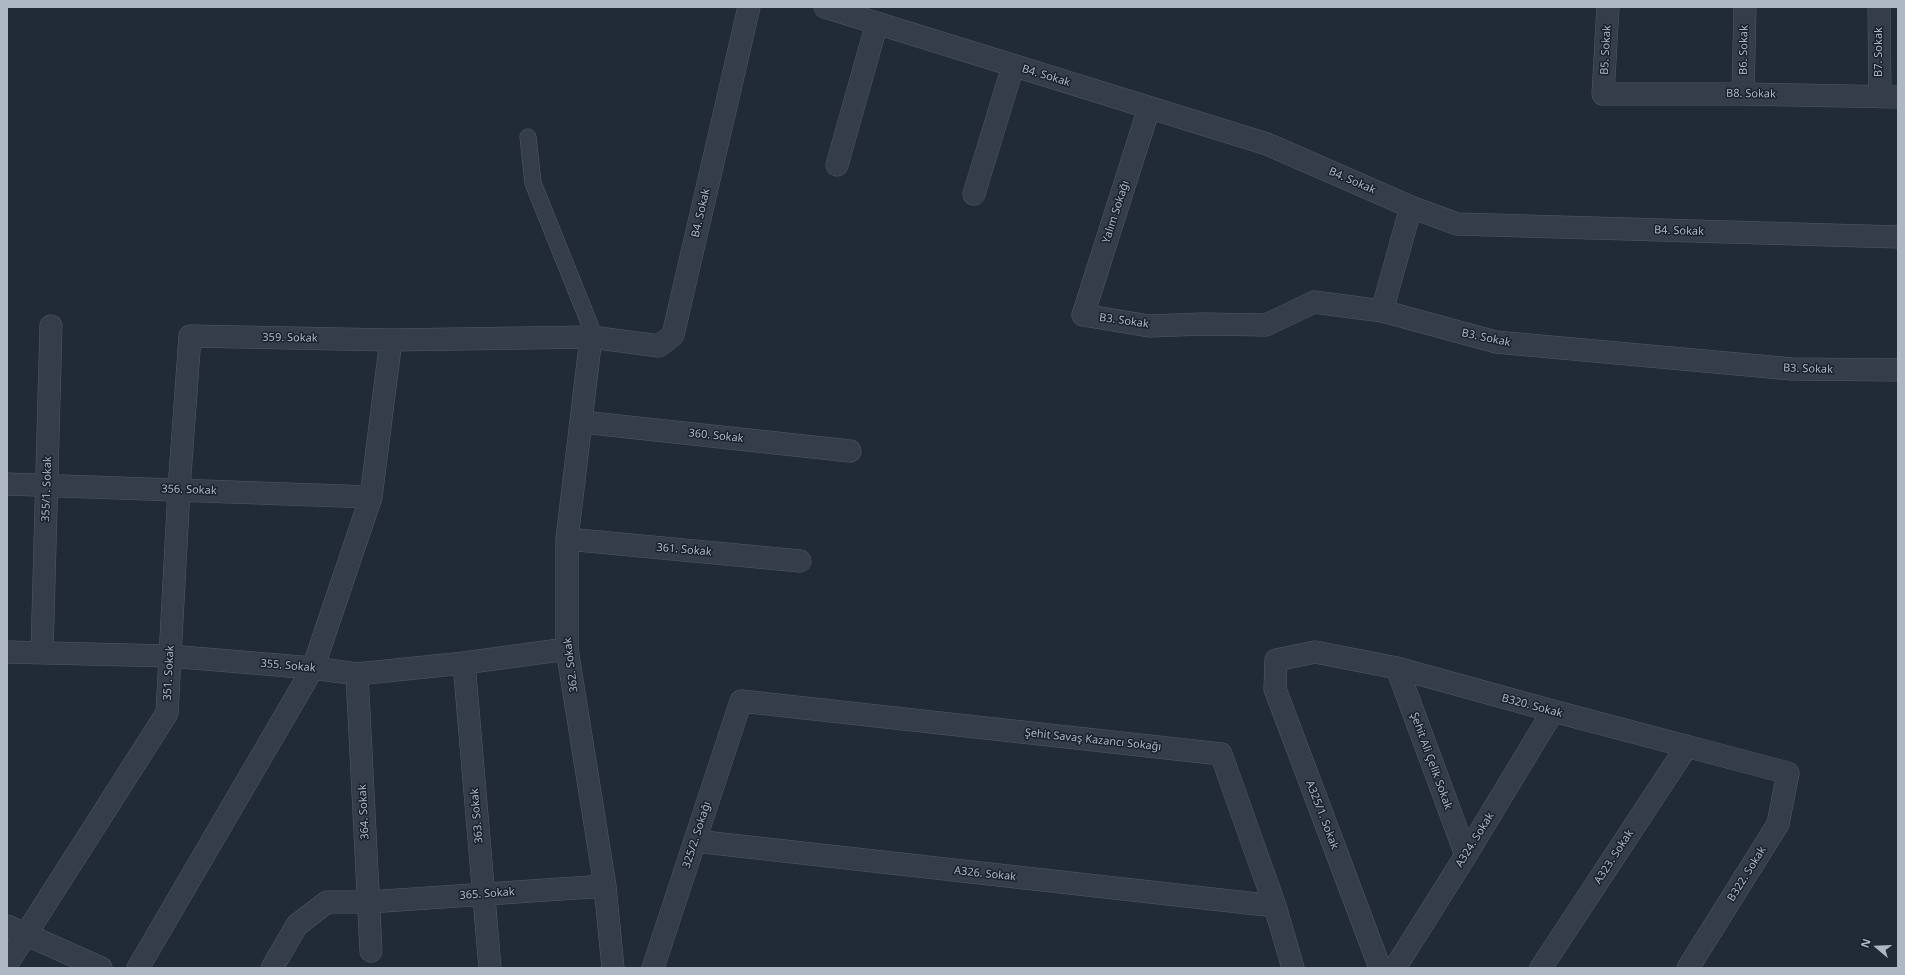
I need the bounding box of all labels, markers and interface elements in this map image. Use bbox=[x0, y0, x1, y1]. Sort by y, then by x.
street label: B5. Sokak bbox=[1598, 25, 1614, 75]
street label: B6. Sokak bbox=[1737, 25, 1751, 75]
street label: B7. Sokak bbox=[1872, 27, 1886, 77]
street label: B4. Sokak bbox=[1020, 62, 1072, 90]
street label: B8. Sokak bbox=[1726, 87, 1776, 101]
street label: B4. Sokak bbox=[1327, 165, 1377, 197]
street label: Yalım Sokağı bbox=[1100, 179, 1132, 245]
street label: B4. Sokak bbox=[689, 187, 713, 239]
street label: B4. Sokak bbox=[1654, 224, 1704, 238]
street label: B3. Sokak bbox=[1098, 311, 1150, 331]
street label: B3. Sokak bbox=[1460, 326, 1512, 350]
street label: 359. Sokak bbox=[262, 331, 318, 345]
street label: B3. Sokak bbox=[1783, 362, 1833, 376]
street label: 360. Sokak bbox=[688, 427, 744, 445]
street label: 355/1. Sokak bbox=[39, 456, 55, 522]
street label: 356. Sokak bbox=[161, 482, 217, 498]
street label: 361. Sokak bbox=[656, 541, 712, 559]
street label: 362. Sokak bbox=[561, 637, 581, 693]
street label: 351. Sokak bbox=[161, 645, 177, 701]
street label: 355. Sokak bbox=[260, 657, 316, 675]
street label: B320. Sokak bbox=[1500, 692, 1564, 720]
street label: Şehit Ali Çelik Sokak bbox=[1407, 711, 1455, 811]
street label: Şehit Savaş Kazancı Sokağı bbox=[1024, 726, 1162, 754]
street label: A325/1. Sokak bbox=[1303, 779, 1341, 851]
street label: 364. Sokak bbox=[356, 784, 372, 840]
street label: 363. Sokak bbox=[468, 788, 486, 844]
street label: 325/2. Sokağı bbox=[680, 800, 714, 870]
street label: A324. Sokak bbox=[1453, 810, 1497, 870]
street label: A323. Sokak bbox=[1591, 827, 1637, 887]
street label: B322. Sokak bbox=[1725, 844, 1769, 904]
street label: A326. Sokak bbox=[953, 864, 1017, 884]
street label: 365. Sokak bbox=[459, 885, 515, 903]
north arrow bbox=[1857, 927, 1897, 967]
text: N bbox=[1857, 936, 1874, 950]

